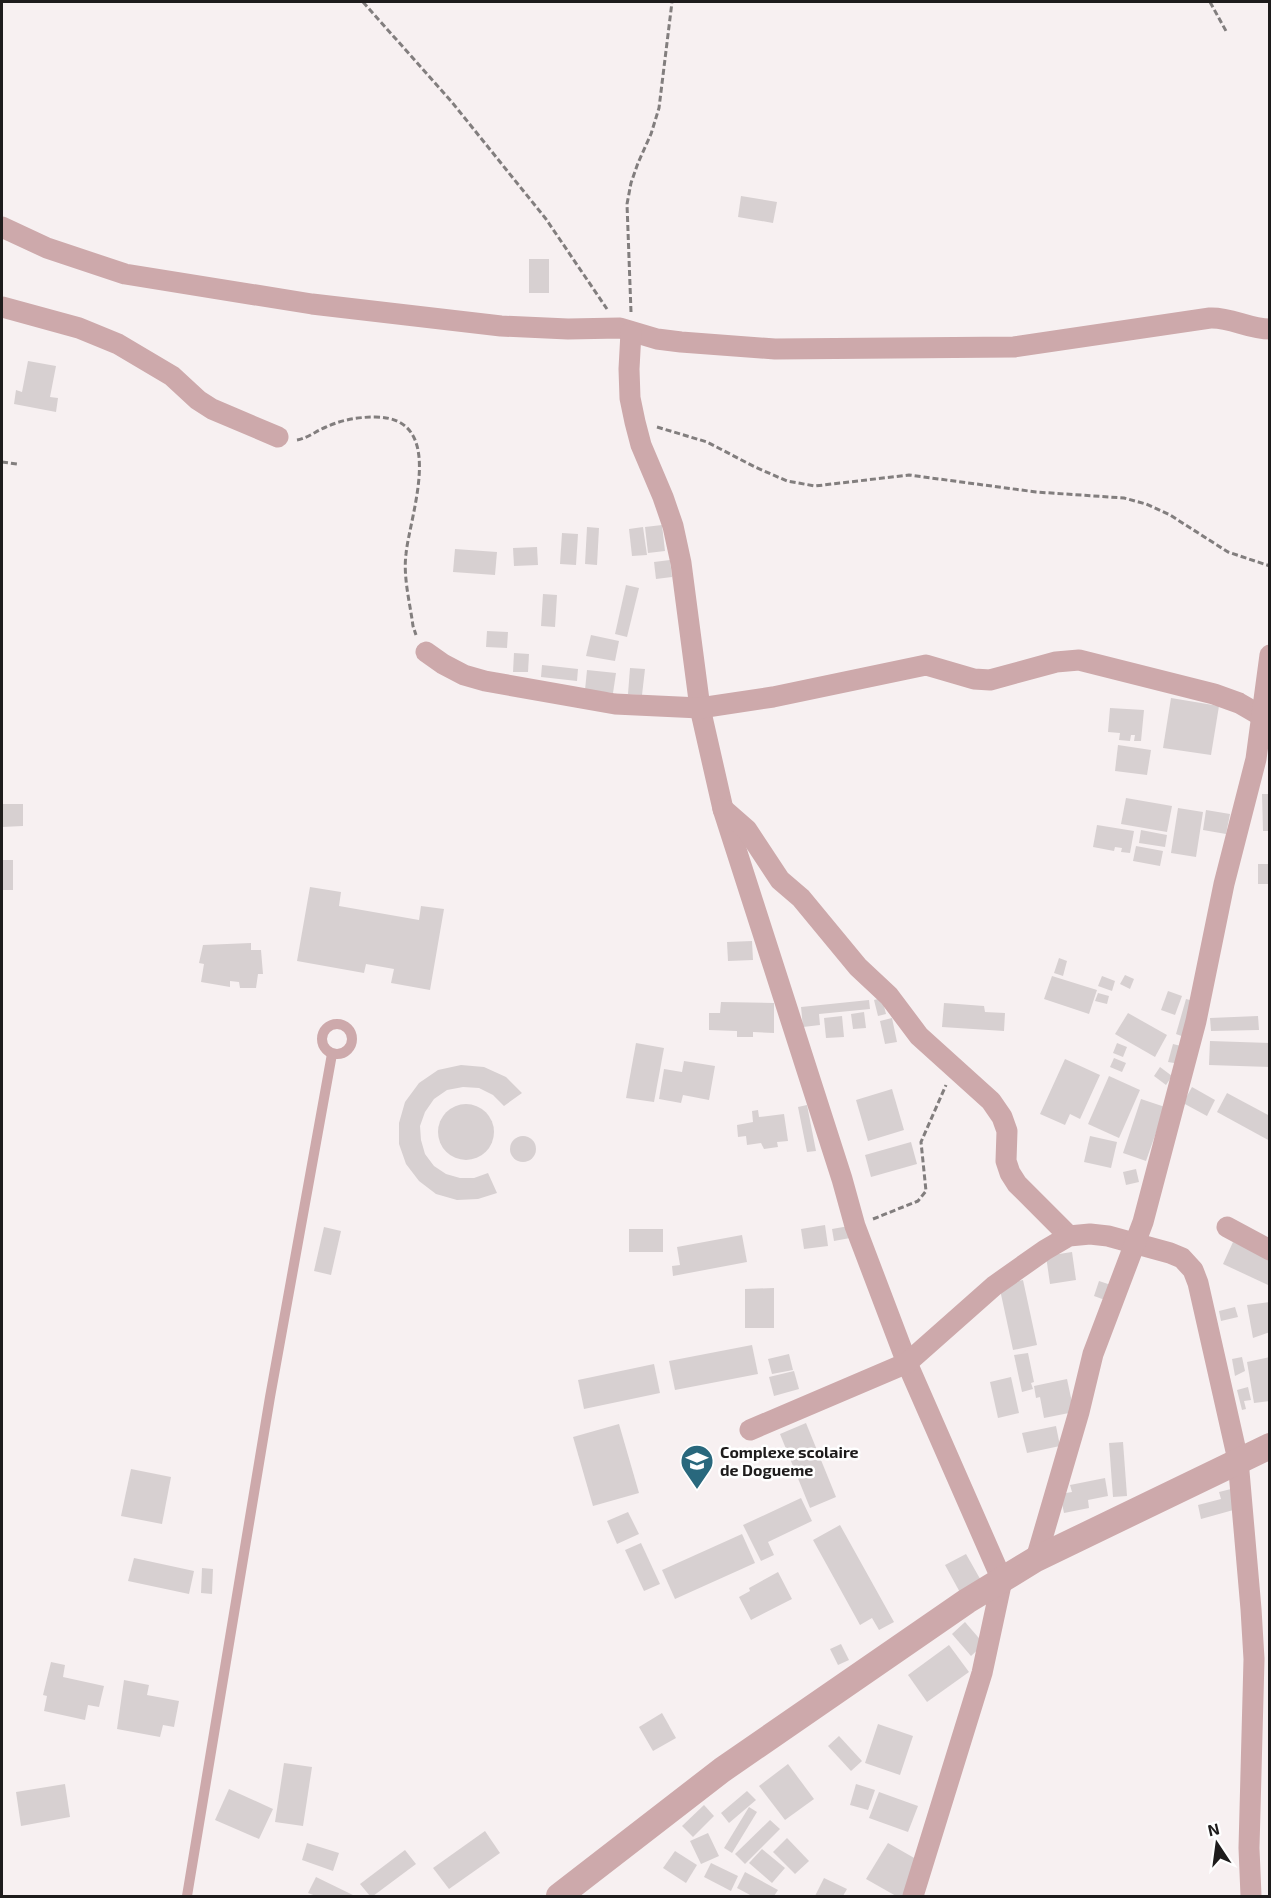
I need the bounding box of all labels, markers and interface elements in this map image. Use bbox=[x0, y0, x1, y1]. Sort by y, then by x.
place label: Complexe scolaire de Dogueme bbox=[720, 1442, 859, 1479]
school or university icon: Complexe scolaire de Dogueme bbox=[679, 1443, 715, 1490]
north arrow bbox=[1187, 1814, 1247, 1874]
text: N bbox=[1206, 1818, 1221, 1839]

